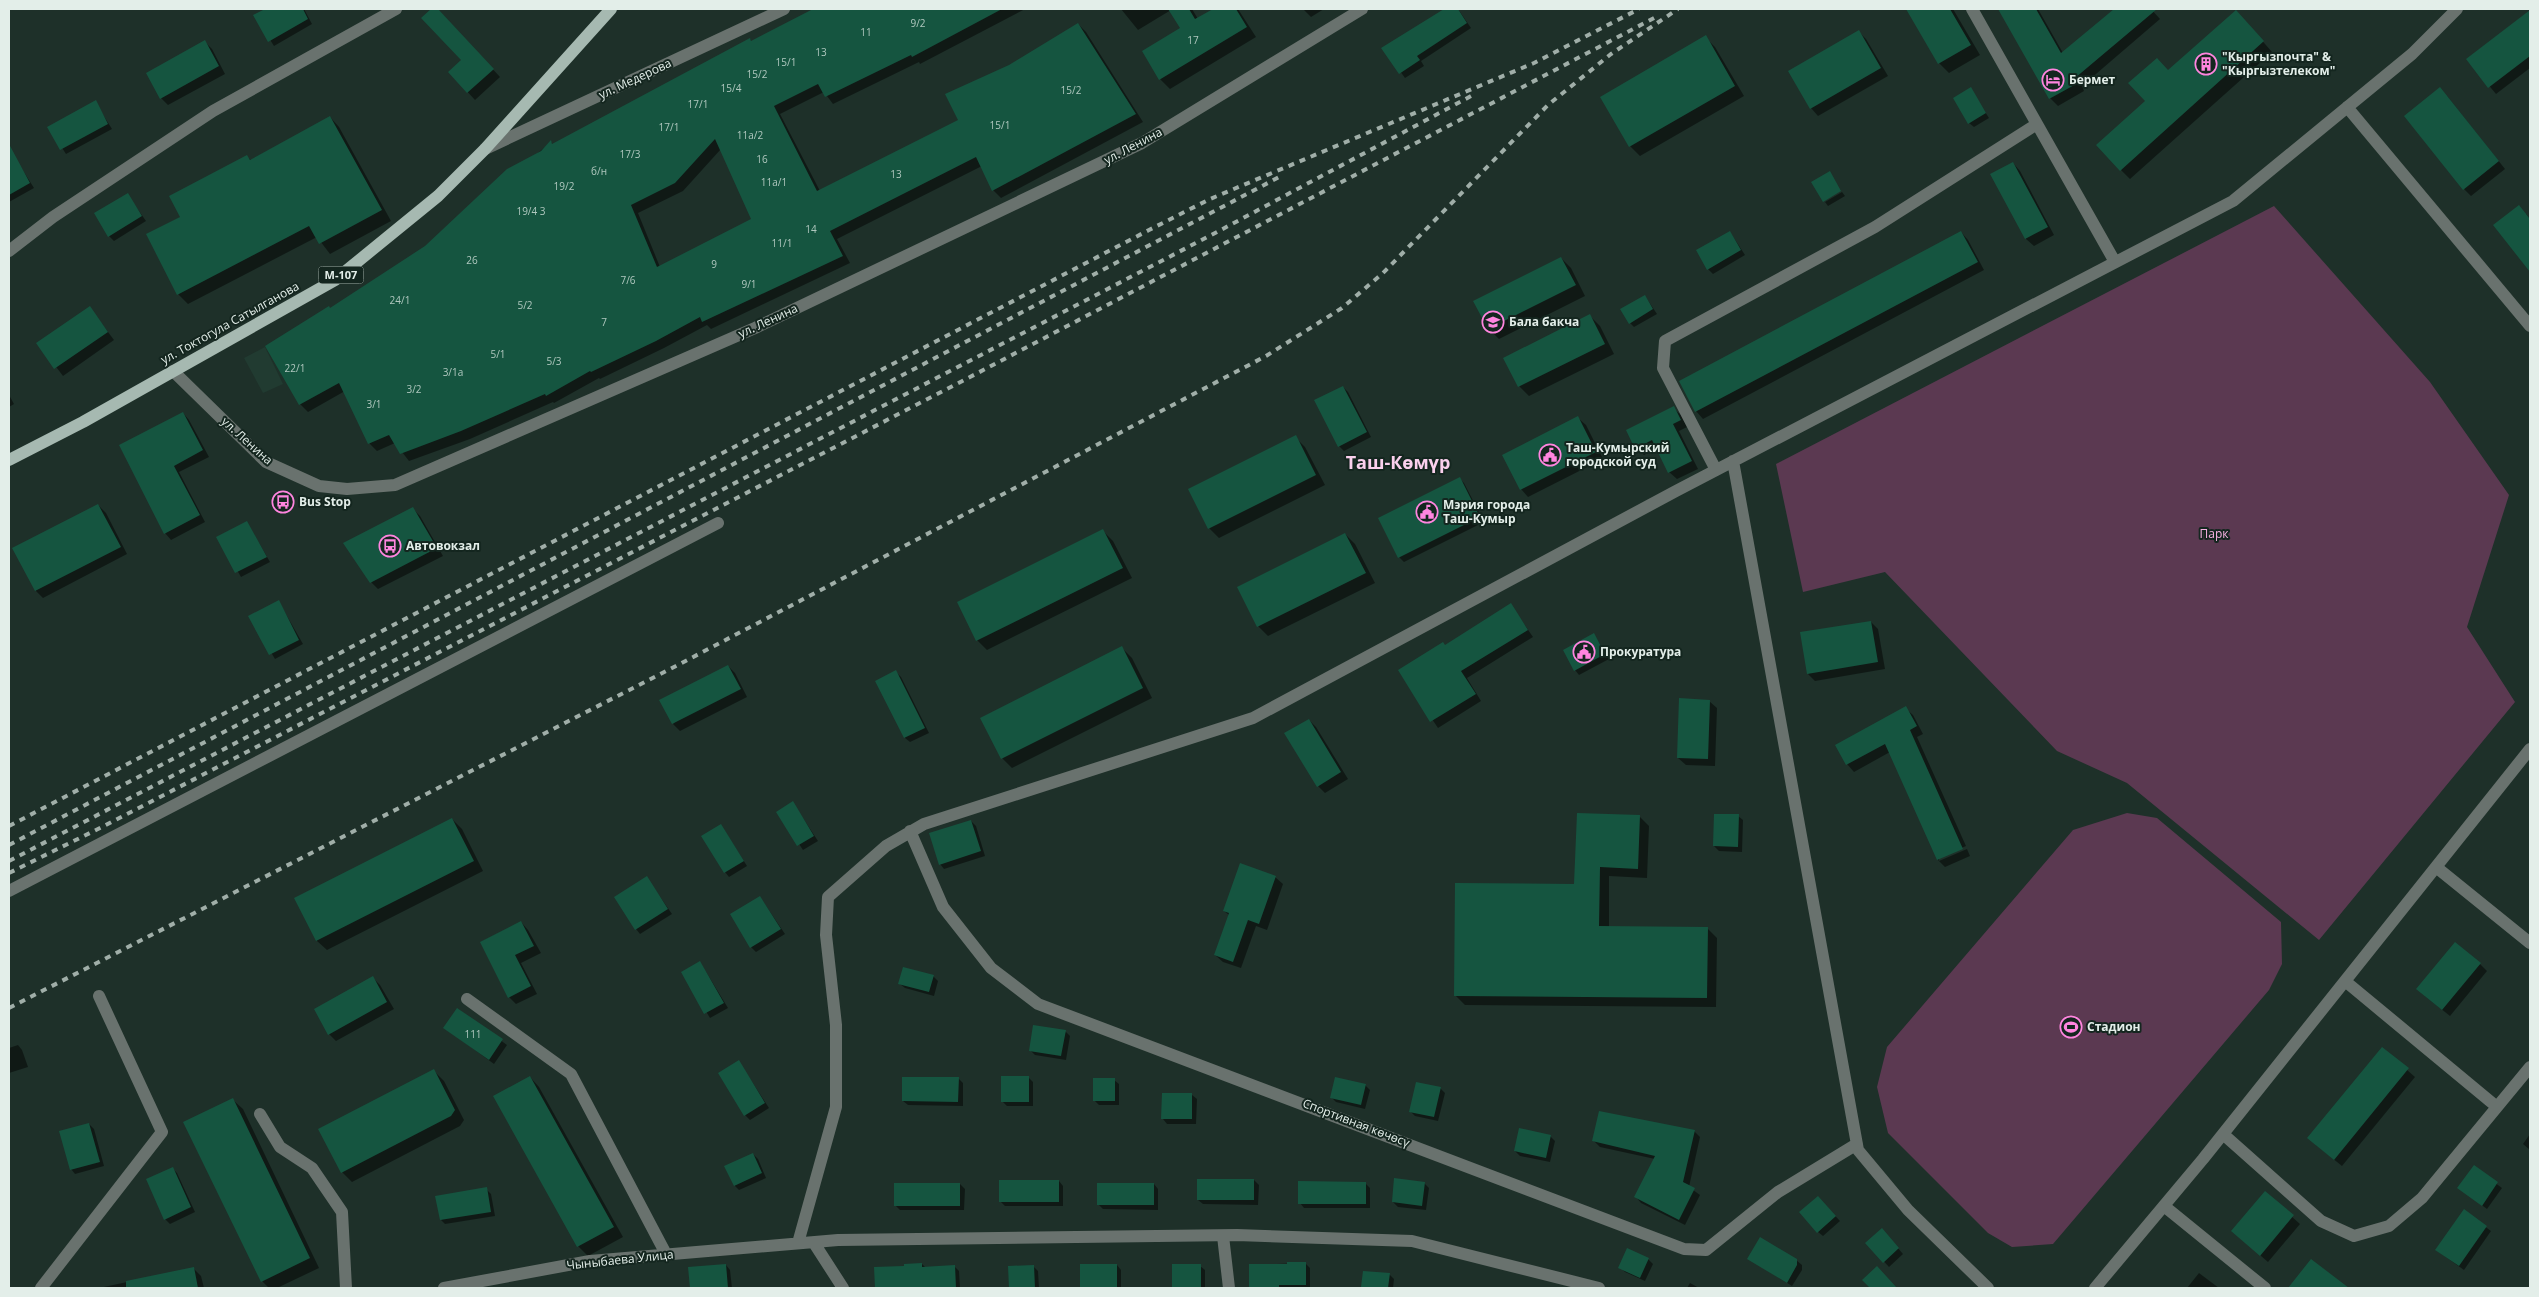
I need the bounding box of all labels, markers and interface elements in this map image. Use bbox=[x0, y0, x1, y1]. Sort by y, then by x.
house number: 9/2 bbox=[910, 16, 926, 30]
house number: 11 bbox=[860, 25, 872, 39]
house number: 17 bbox=[1187, 33, 1199, 47]
house number: 13 bbox=[815, 45, 827, 59]
place label: "Кыргызпочта" & "Кыргызтелеком" bbox=[2222, 48, 2335, 79]
building icon: "Кыргызпочта" & "Кыргызтелеком" bbox=[2194, 52, 2218, 76]
street label: ул. Медерова bbox=[596, 54, 674, 103]
house number: 15/1 bbox=[776, 55, 796, 69]
house number: 15/2 bbox=[747, 67, 768, 81]
hotel icon: Бермет bbox=[2041, 68, 2065, 92]
place label: Бермет bbox=[2069, 71, 2116, 88]
house number: 15/4 bbox=[721, 81, 742, 95]
house number: 15/2 bbox=[1061, 83, 1082, 97]
house number: 17/1 bbox=[688, 97, 708, 111]
house number: 15/1 bbox=[990, 118, 1010, 132]
house number: 17/1 bbox=[659, 120, 679, 134]
street label: ул. Ленина bbox=[1101, 123, 1165, 168]
house number: 11а/2 bbox=[737, 128, 763, 142]
house number: 17/3 bbox=[620, 147, 641, 161]
house number: 16 bbox=[756, 152, 768, 166]
house number: б/н bbox=[591, 164, 607, 178]
house number: 13 bbox=[890, 167, 902, 181]
house number: 11а/1 bbox=[761, 175, 787, 189]
house number: 19/2 bbox=[554, 179, 575, 193]
house number: 19/4 3 bbox=[516, 204, 546, 218]
house number: 14 bbox=[805, 222, 817, 236]
house number: 11/1 bbox=[772, 236, 792, 250]
house number: 26 bbox=[466, 253, 478, 267]
house number: 9 bbox=[711, 257, 717, 271]
road number: М-107 bbox=[318, 266, 364, 284]
house number: 7/6 bbox=[620, 273, 636, 287]
street label: ул. Токтогула Сатылганова bbox=[157, 277, 302, 368]
house number: 9/1 bbox=[741, 277, 757, 291]
house number: 24/1 bbox=[390, 293, 410, 307]
house number: 5/2 bbox=[517, 298, 533, 312]
street label: ул. Ленина bbox=[735, 299, 800, 342]
school or university icon: Бала бакча bbox=[1481, 310, 1505, 334]
place label: Бала бакча bbox=[1509, 313, 1579, 330]
house number: 7 bbox=[601, 315, 607, 329]
house number: 5/1 bbox=[490, 347, 506, 361]
house number: 5/3 bbox=[546, 354, 562, 368]
house number: 22/1 bbox=[285, 361, 305, 375]
house number: 3/1а bbox=[443, 365, 463, 379]
house number: 3/2 bbox=[406, 382, 422, 396]
house number: 3/1 bbox=[366, 397, 382, 411]
street label: ул. Ленина bbox=[218, 413, 277, 468]
place label: Таш-Кумырский городской суд bbox=[1566, 439, 1669, 470]
public building icon: Таш-Кумырский городской суд bbox=[1538, 443, 1562, 467]
district label: Таш-Көмүр bbox=[1346, 450, 1450, 474]
bus stop icon: Bus Stop bbox=[271, 490, 295, 514]
place label: Bus Stop bbox=[299, 493, 351, 510]
place label: Мэрия города Таш-Кумыр bbox=[1443, 496, 1530, 527]
public building icon: Мэрия города Таш-Кумыр bbox=[1415, 500, 1439, 524]
park label: Парк bbox=[2200, 525, 2229, 542]
bus stop icon: Автовокзал bbox=[378, 534, 402, 558]
place label: Автовокзал bbox=[406, 537, 480, 554]
public building icon: Прокуратура bbox=[1572, 640, 1596, 664]
place label: Прокуратура bbox=[1600, 643, 1681, 660]
sports icon: Стадион bbox=[2059, 1015, 2083, 1039]
place label: Стадион bbox=[2087, 1018, 2141, 1035]
house number: 111 bbox=[464, 1027, 482, 1041]
street label: Спортивная көчөсү bbox=[1300, 1094, 1412, 1151]
street label: Чыныбаева Улица bbox=[566, 1245, 674, 1274]

